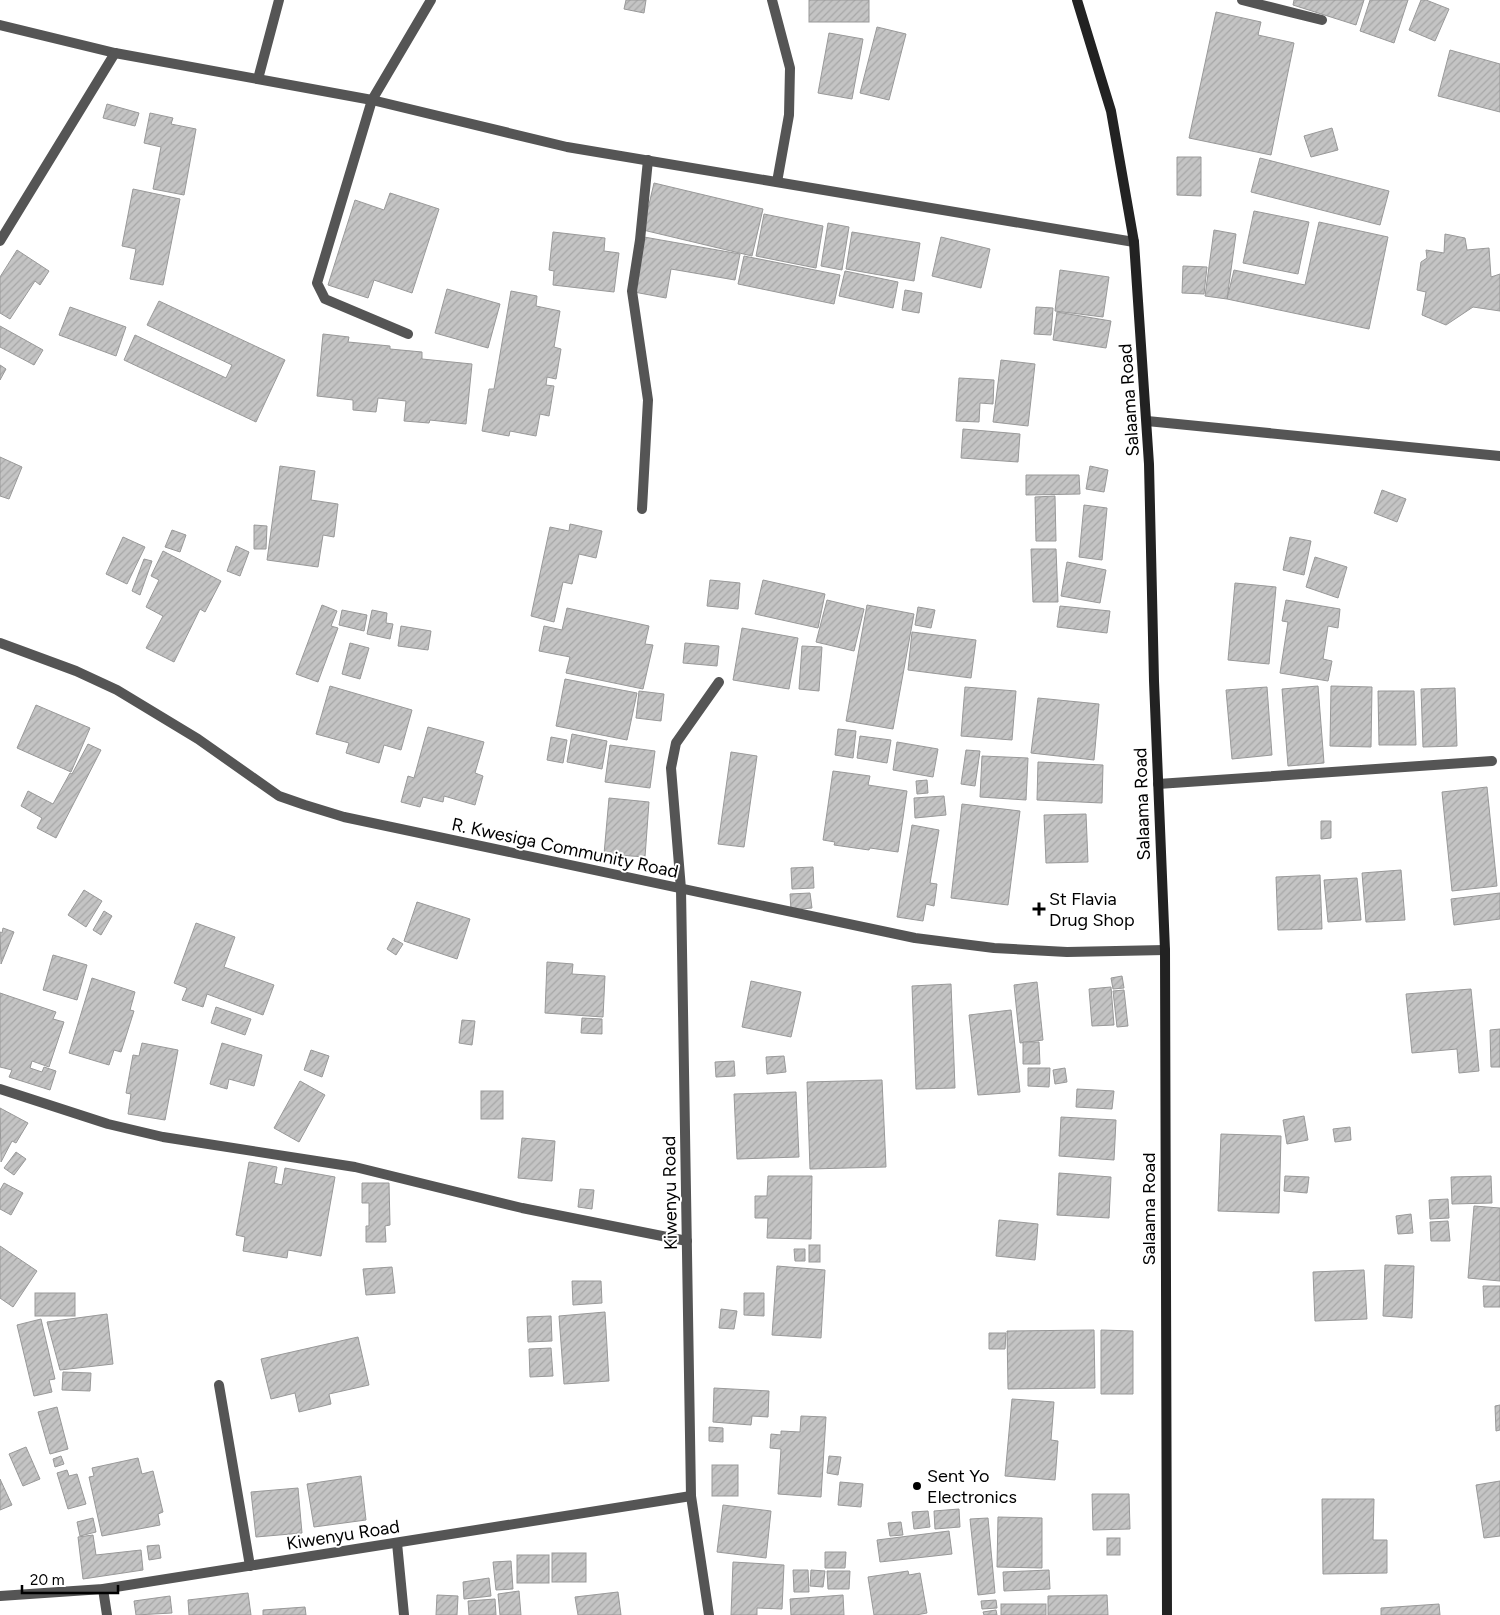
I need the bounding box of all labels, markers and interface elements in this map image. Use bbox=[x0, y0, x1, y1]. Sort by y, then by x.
street label: Salaama Road bbox=[1114, 343, 1144, 457]
street label: Salaama Road bbox=[1129, 747, 1155, 861]
street label: R. Kwesiga Community Road bbox=[450, 813, 680, 883]
place label: St Flavia Drug Shop bbox=[1049, 888, 1135, 931]
marker: St Flavia Drug Shop bbox=[1033, 903, 1045, 915]
street label: Kiwenyu Road bbox=[658, 1136, 682, 1250]
street label: Salaama Road bbox=[1138, 1153, 1160, 1265]
place label: Sent Yo Electronics bbox=[927, 1465, 1017, 1508]
marker: Sent Yo Electronics bbox=[911, 1480, 923, 1492]
street label: Kiwenyu Road bbox=[285, 1515, 401, 1555]
scale bar bbox=[22, 1562, 119, 1594]
text: 20 m bbox=[30, 1571, 64, 1589]

